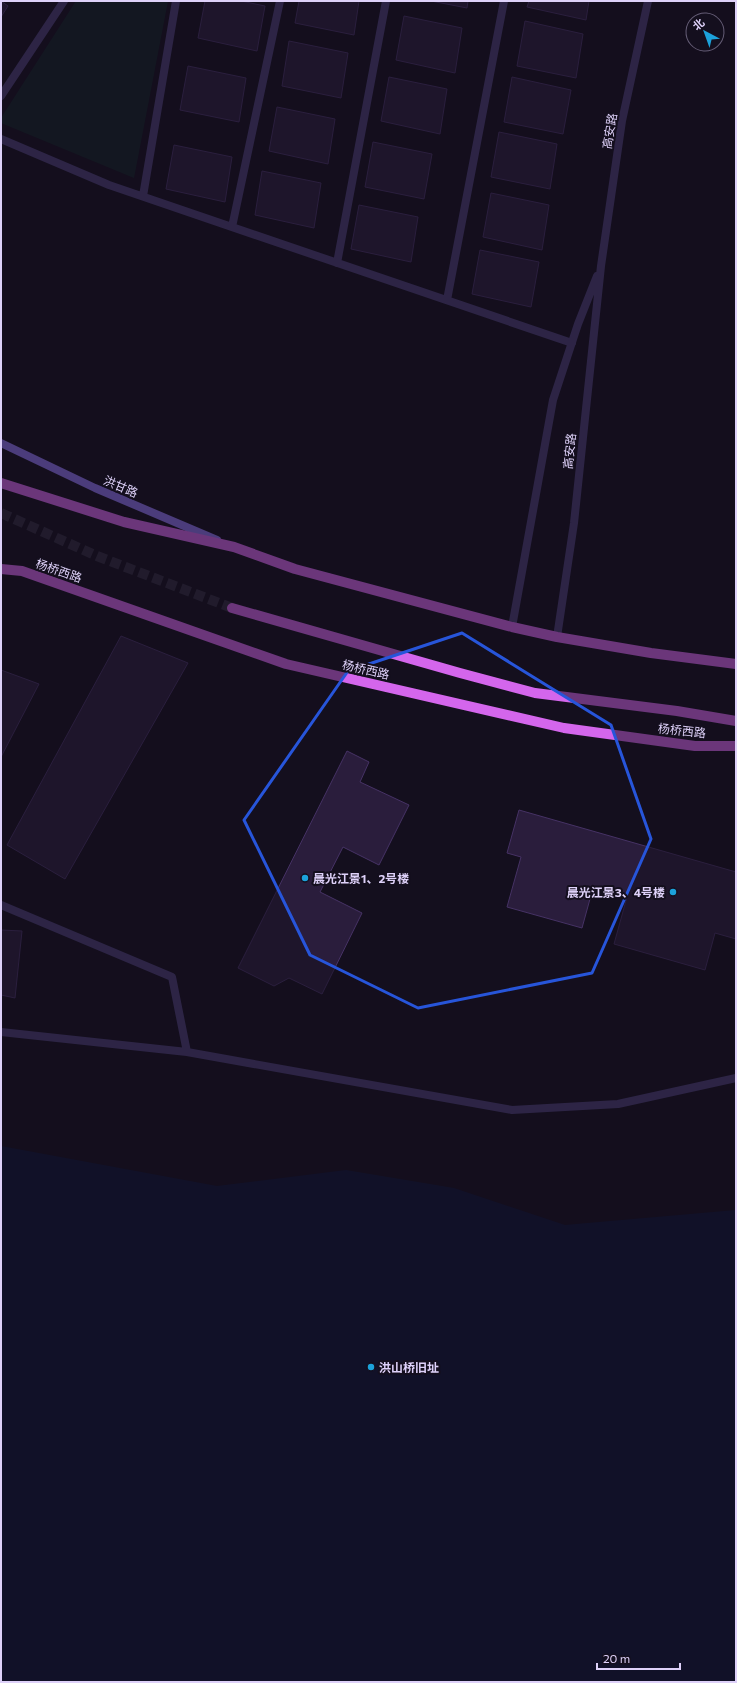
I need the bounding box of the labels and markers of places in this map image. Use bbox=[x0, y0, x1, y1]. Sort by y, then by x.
place label: 晨光江景1、2号楼 bbox=[313, 871, 409, 885]
marker: 晨光江景1、2号楼 bbox=[300, 873, 310, 883]
place label: 晨光江景3、4号楼 bbox=[567, 885, 665, 899]
marker: 晨光江景3、4号楼 bbox=[668, 887, 678, 897]
place label: 洪山桥旧址 bbox=[379, 1360, 439, 1374]
marker: 洪山桥旧址 bbox=[366, 1362, 376, 1372]

